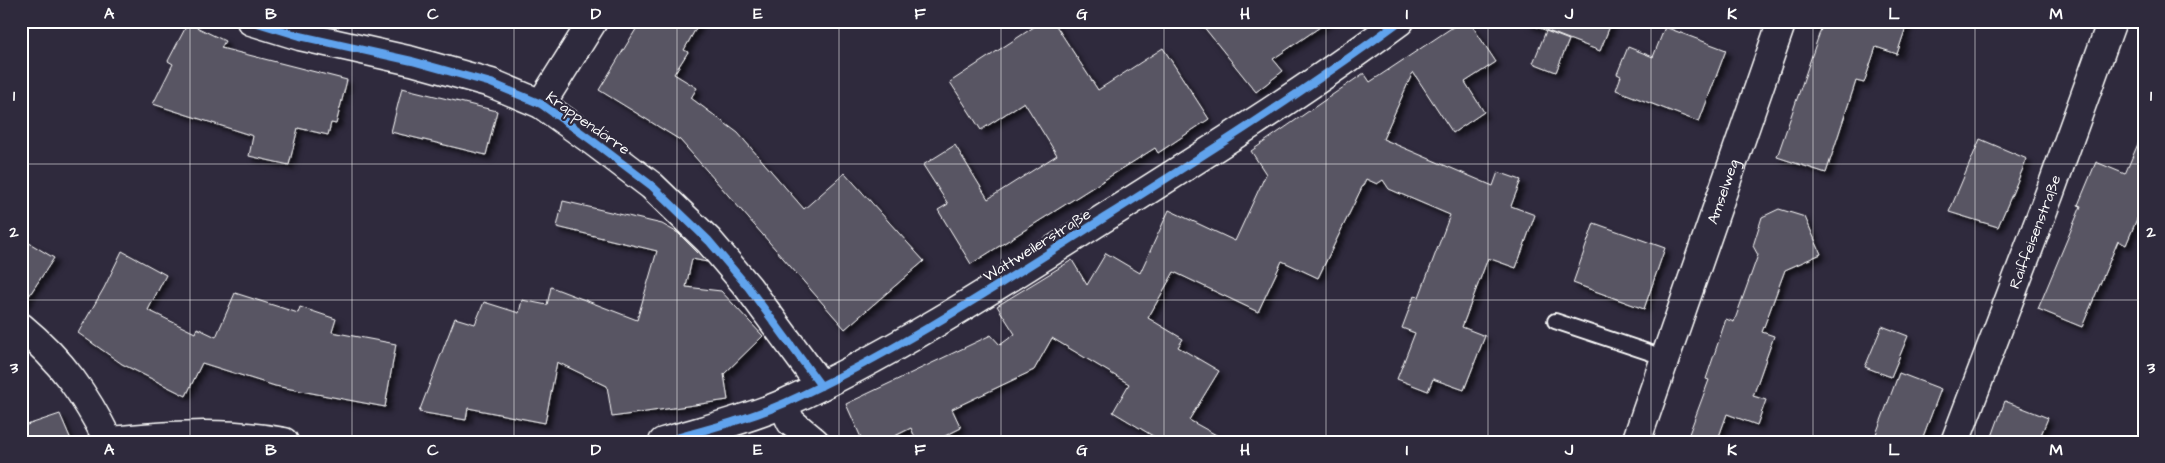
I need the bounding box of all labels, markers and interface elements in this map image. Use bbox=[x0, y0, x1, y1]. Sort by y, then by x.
text: A bbox=[104, 3, 115, 25]
text: B bbox=[265, 3, 277, 25]
text: C bbox=[427, 3, 439, 25]
text: D bbox=[591, 3, 602, 25]
text: E bbox=[753, 3, 763, 25]
text: F bbox=[914, 3, 926, 25]
text: G bbox=[1076, 3, 1088, 25]
text: H bbox=[1240, 3, 1250, 25]
text: I bbox=[1406, 3, 1408, 25]
text: J bbox=[1564, 3, 1574, 25]
text: K bbox=[1727, 3, 1737, 25]
text: L bbox=[1888, 3, 1900, 25]
text: M bbox=[2049, 3, 2063, 25]
text: 1 bbox=[13, 85, 16, 107]
text: 1 bbox=[2150, 85, 2153, 107]
street label: Krappendörre bbox=[542, 87, 634, 160]
street label: Amselweg bbox=[1702, 156, 1745, 227]
street label: Raiffeisenstraße bbox=[2004, 172, 2066, 292]
street label: Wattweilerstraße bbox=[979, 204, 1095, 287]
text: 2 bbox=[8, 221, 19, 243]
text: 2 bbox=[2145, 221, 2156, 243]
text: 3 bbox=[9, 357, 19, 379]
text: 3 bbox=[2146, 357, 2156, 379]
text: A bbox=[104, 439, 115, 461]
text: B bbox=[265, 439, 277, 461]
text: C bbox=[427, 439, 439, 461]
text: D bbox=[591, 439, 602, 461]
text: E bbox=[753, 439, 763, 461]
text: F bbox=[914, 439, 926, 461]
text: G bbox=[1076, 439, 1088, 461]
text: H bbox=[1240, 439, 1250, 461]
text: I bbox=[1406, 439, 1408, 461]
text: J bbox=[1564, 439, 1574, 461]
text: K bbox=[1727, 439, 1737, 461]
text: L bbox=[1888, 439, 1900, 461]
text: M bbox=[2049, 439, 2063, 461]

